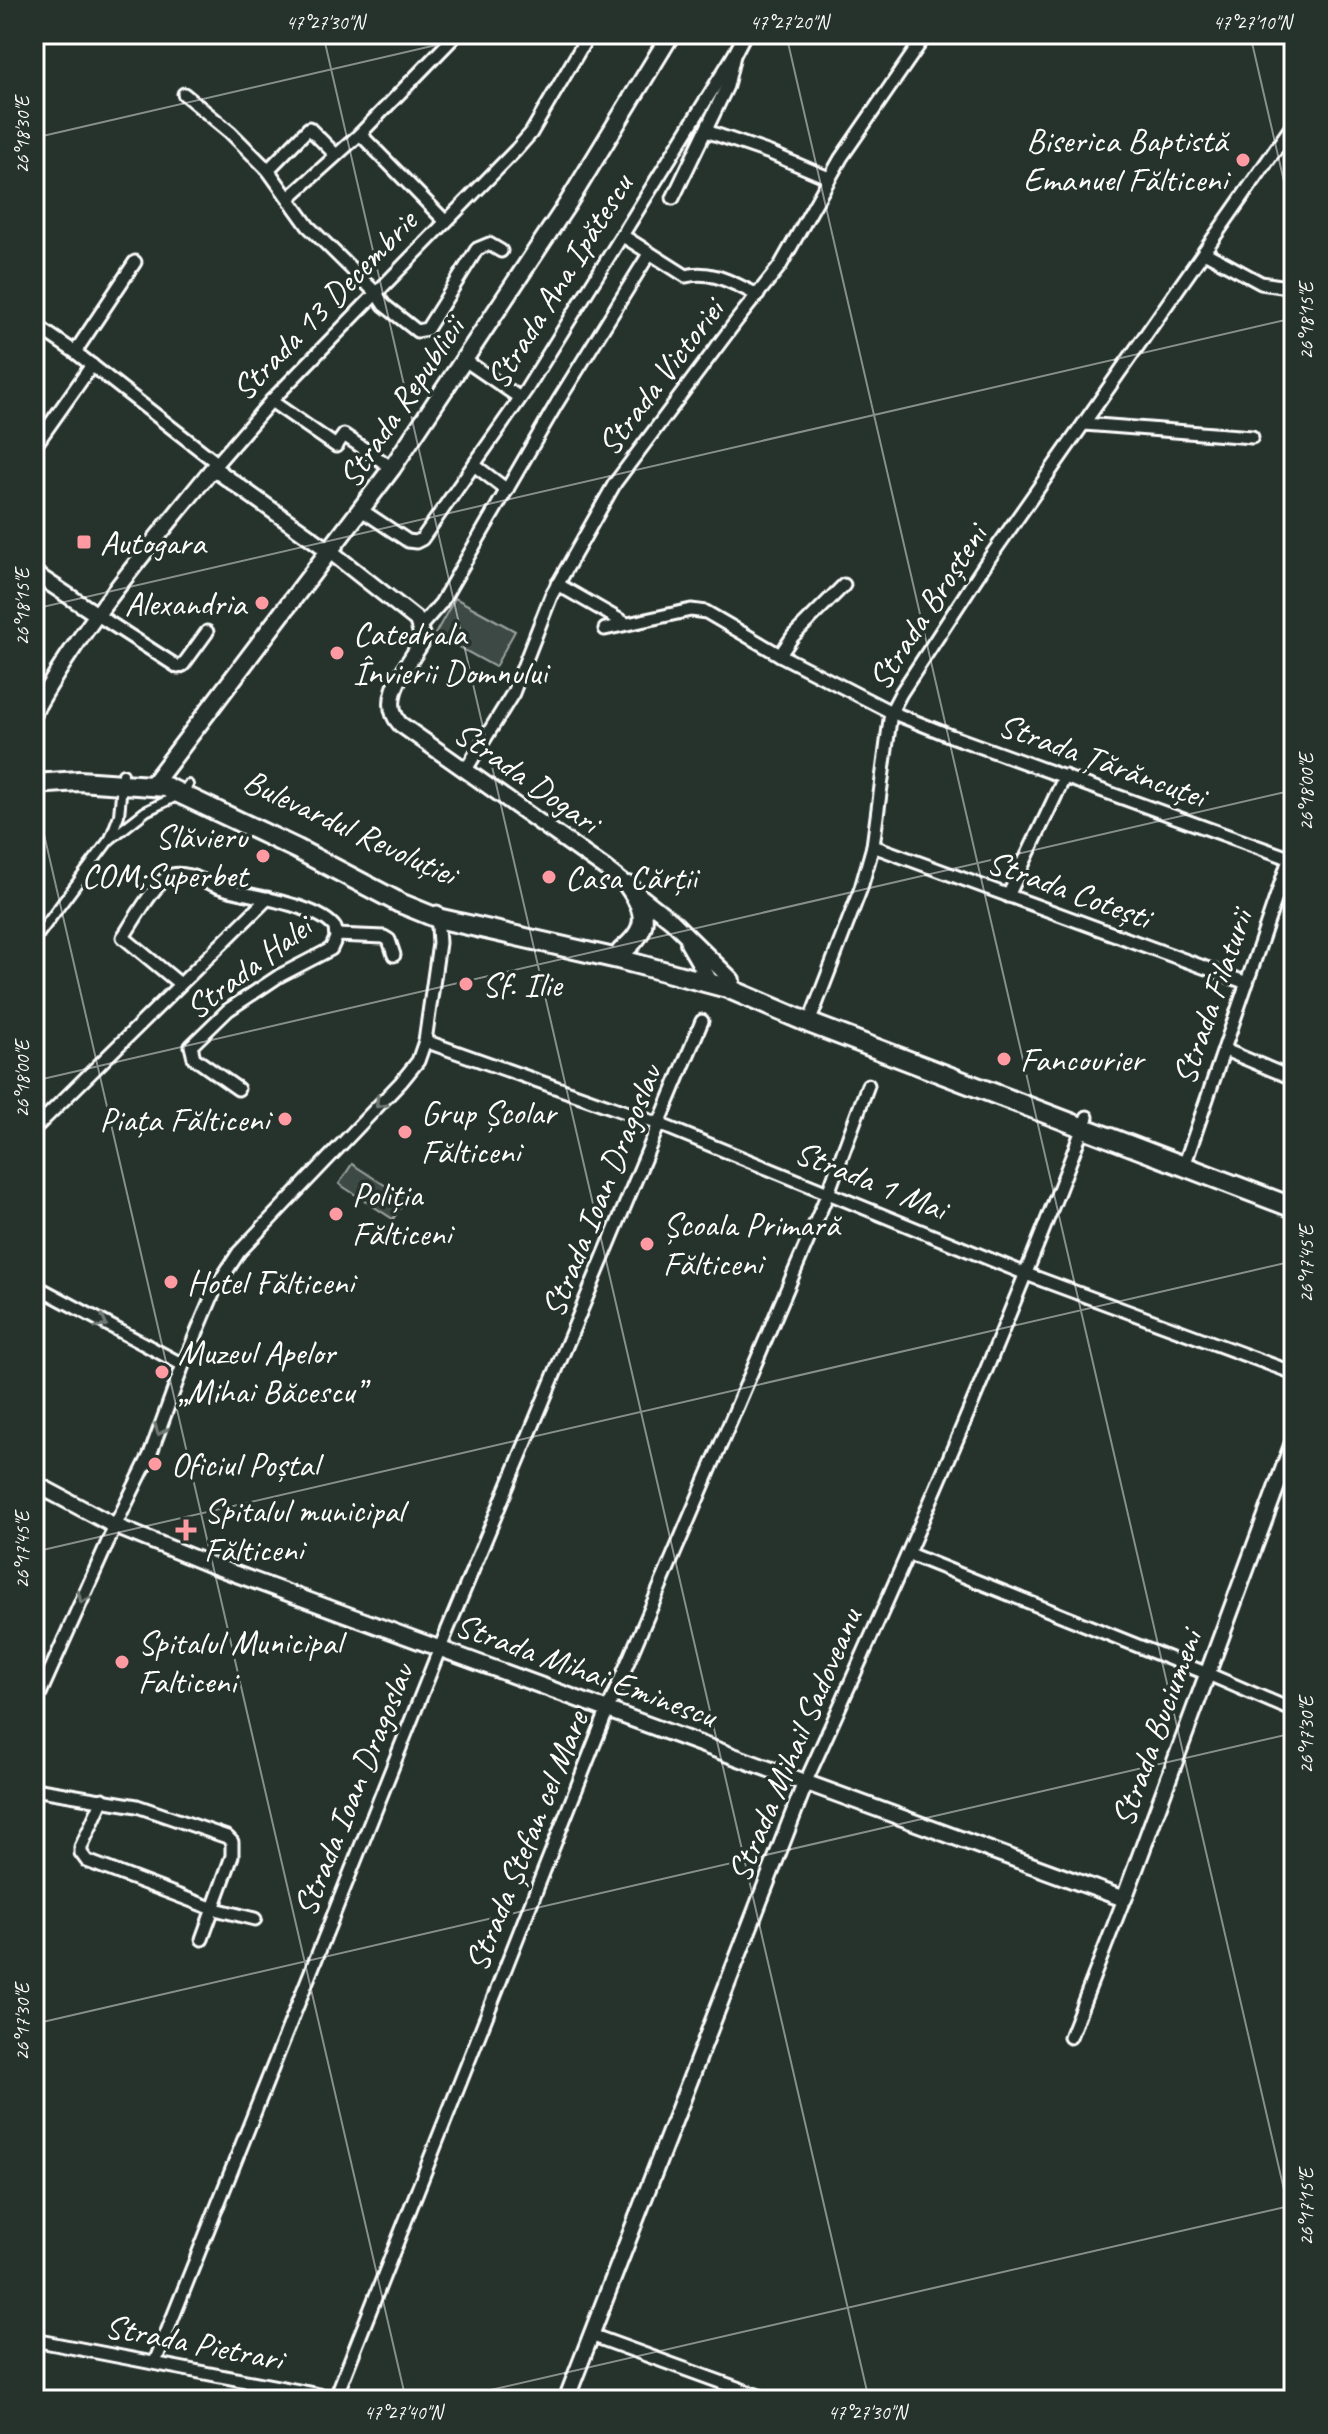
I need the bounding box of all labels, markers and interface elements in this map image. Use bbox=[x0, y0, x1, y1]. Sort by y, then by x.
text: 47°27'30"N bbox=[286, 10, 367, 35]
text: 47°27'20"N bbox=[750, 10, 831, 35]
text: 47°27'10"N bbox=[1213, 10, 1294, 35]
text: 26°18'30"E bbox=[10, 94, 35, 174]
place label: Biserica Baptistă Emanuel Fălticeni bbox=[1023, 119, 1232, 201]
marker: Biserica Baptistă Emanuel Fălticeni bbox=[1234, 151, 1252, 169]
street label: Strada Ana Ipătescu bbox=[476, 163, 644, 396]
street label: Strada 13 Decembrie bbox=[222, 198, 428, 409]
text: 26°18'15"E bbox=[1294, 280, 1319, 360]
street label: Strada Victoriei bbox=[587, 287, 735, 464]
street label: Strada Republicii bbox=[328, 306, 476, 495]
street label: Strada Broșteni bbox=[858, 513, 998, 698]
place label: Autogara bbox=[100, 521, 208, 564]
marker: Autogara bbox=[75, 533, 93, 551]
text: 26°18'15"E bbox=[10, 566, 35, 646]
place label: Alexandria bbox=[125, 582, 248, 625]
marker: Alexandria bbox=[253, 594, 271, 612]
place label: Catedrala Învierii Domnului bbox=[353, 612, 551, 694]
marker: Catedrala Învierii Domnului bbox=[328, 644, 346, 662]
street label: Strada Țărăncuței bbox=[993, 703, 1215, 819]
street label: Strada Dogari bbox=[446, 711, 611, 845]
text: 26°18'00"E bbox=[1294, 751, 1319, 831]
street label: Bulevardul Revoluției bbox=[237, 759, 468, 897]
place label: Slăvieru COM;Superbet bbox=[82, 815, 251, 897]
street label: Strada Cotești bbox=[982, 840, 1160, 940]
marker: Slăvieru COM;Superbet bbox=[254, 847, 272, 865]
place label: Casa Cărții bbox=[565, 856, 700, 899]
marker: Casa Cărții bbox=[540, 868, 558, 886]
street label: Strada Filaturii bbox=[1162, 901, 1263, 1090]
street label: Strada Halei bbox=[176, 903, 323, 1028]
place label: Sf. Ilie bbox=[482, 963, 563, 1006]
marker: Sf. Ilie bbox=[457, 975, 475, 993]
text: 26°18'00"E bbox=[10, 1038, 35, 1118]
place label: Fancourier bbox=[1020, 1038, 1147, 1081]
marker: Fancourier bbox=[995, 1050, 1013, 1068]
street label: Strada Ioan Dragoslav bbox=[531, 1056, 672, 1323]
place label: Grup Școlar Fălticeni bbox=[421, 1091, 558, 1173]
one-way arrow bbox=[375, 1094, 389, 1108]
place label: Piața Fălticeni bbox=[100, 1098, 274, 1141]
marker: Piața Fălticeni bbox=[276, 1110, 294, 1128]
marker: Grup Școlar Fălticeni bbox=[396, 1123, 414, 1141]
street label: Strada 1 Mai bbox=[789, 1130, 957, 1231]
place label: Poliția Fălticeni bbox=[352, 1173, 456, 1255]
place label: Școala Primară Fălticeni bbox=[663, 1203, 842, 1285]
marker: Poliția Fălticeni bbox=[327, 1205, 345, 1223]
text: 26°17'45"E bbox=[1294, 1223, 1319, 1303]
marker: Școala Primară Fălticeni bbox=[638, 1235, 656, 1253]
place label: Hotel Fălticeni bbox=[187, 1261, 359, 1304]
marker: Hotel Fălticeni bbox=[162, 1273, 180, 1291]
one-way arrow bbox=[94, 1313, 109, 1328]
place label: Muzeul Apelor „Mihai Băcescu” bbox=[178, 1331, 371, 1413]
marker: Muzeul Apelor „Mihai Băcescu” bbox=[153, 1363, 171, 1381]
one-way arrow bbox=[153, 1422, 170, 1436]
place label: Oficiul Poștal bbox=[171, 1443, 325, 1486]
marker: Oficiul Poștal bbox=[146, 1455, 164, 1473]
place label: Spitalul municipal Fălticeni bbox=[204, 1489, 410, 1571]
text: 26°17'45"E bbox=[10, 1509, 35, 1589]
marker: Spitalul municipal Fălticeni bbox=[175, 1519, 197, 1541]
one-way arrow bbox=[77, 1589, 93, 1604]
street label: Strada Mihail Sadoveanu bbox=[717, 1600, 872, 1888]
street label: Strada Mihai Eminescu bbox=[450, 1603, 725, 1738]
place label: Spitalul Municipal Falticeni bbox=[138, 1621, 348, 1703]
street label: Strada Buciumeni bbox=[1101, 1621, 1213, 1832]
marker: Spitalul Municipal Falticeni bbox=[113, 1653, 131, 1671]
street label: Strada Ioan Dragoslav bbox=[283, 1655, 424, 1922]
text: 26°17'30"E bbox=[1294, 1694, 1319, 1774]
street label: Strada Ștefan cel Mare bbox=[454, 1703, 598, 1977]
text: 26°17'30"E bbox=[10, 1981, 35, 2061]
text: 26°17'15"E bbox=[1294, 2166, 1319, 2246]
street label: Strada Pietrari bbox=[102, 2304, 291, 2381]
text: 47°27'40"N bbox=[364, 2400, 445, 2425]
text: 47°27'30"N bbox=[828, 2400, 909, 2425]

